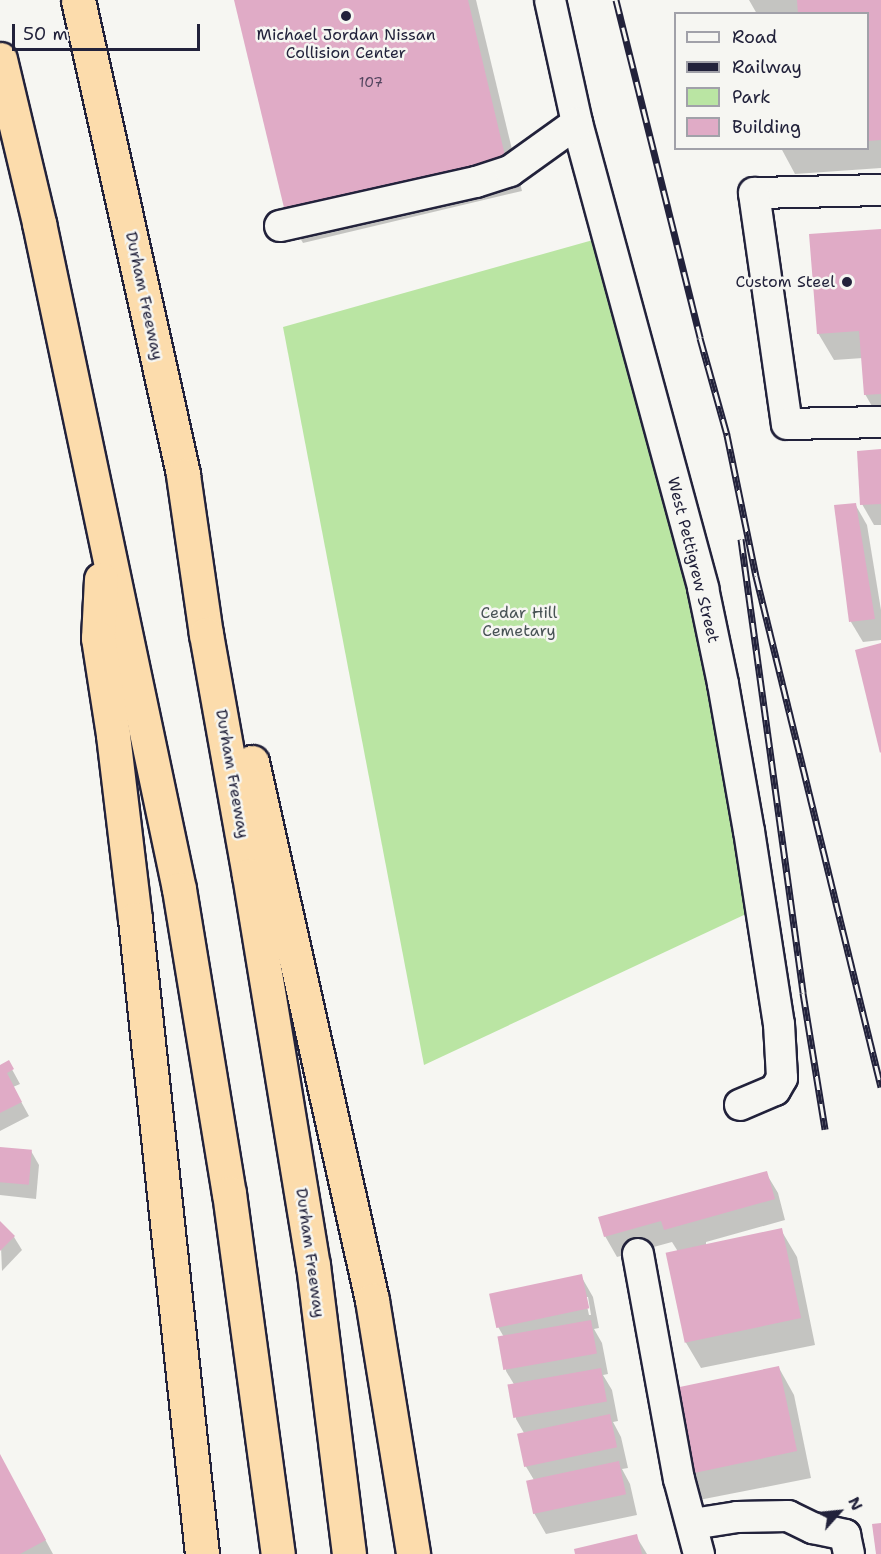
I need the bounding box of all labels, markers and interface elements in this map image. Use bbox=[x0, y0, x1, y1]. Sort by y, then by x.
marker: Michael Jordan Nissan Collision Center bbox=[339, 9, 353, 23]
scale bar bbox=[15, 12, 202, 50]
legend bbox=[674, 12, 869, 150]
text: 50 m bbox=[23, 22, 68, 46]
place label: Michael Jordan Nissan Collision Center bbox=[257, 25, 435, 63]
text: Road bbox=[732, 25, 777, 49]
text: Railway bbox=[732, 55, 802, 79]
house number: 107 bbox=[359, 74, 383, 90]
text: Park bbox=[732, 85, 771, 109]
text: Building bbox=[732, 115, 801, 139]
street label: Durham Freeway bbox=[121, 230, 167, 362]
place label: Custom Steel bbox=[736, 272, 835, 292]
marker: Custom Steel bbox=[840, 275, 854, 289]
street label: West Pettigrew Street bbox=[663, 475, 723, 645]
park label: Cedar Hill Cemetary bbox=[481, 603, 557, 641]
street label: Durham Freeway bbox=[211, 708, 253, 840]
street label: Durham Freeway bbox=[291, 1187, 329, 1319]
north arrow bbox=[809, 1482, 869, 1542]
text: N bbox=[843, 1493, 868, 1514]

